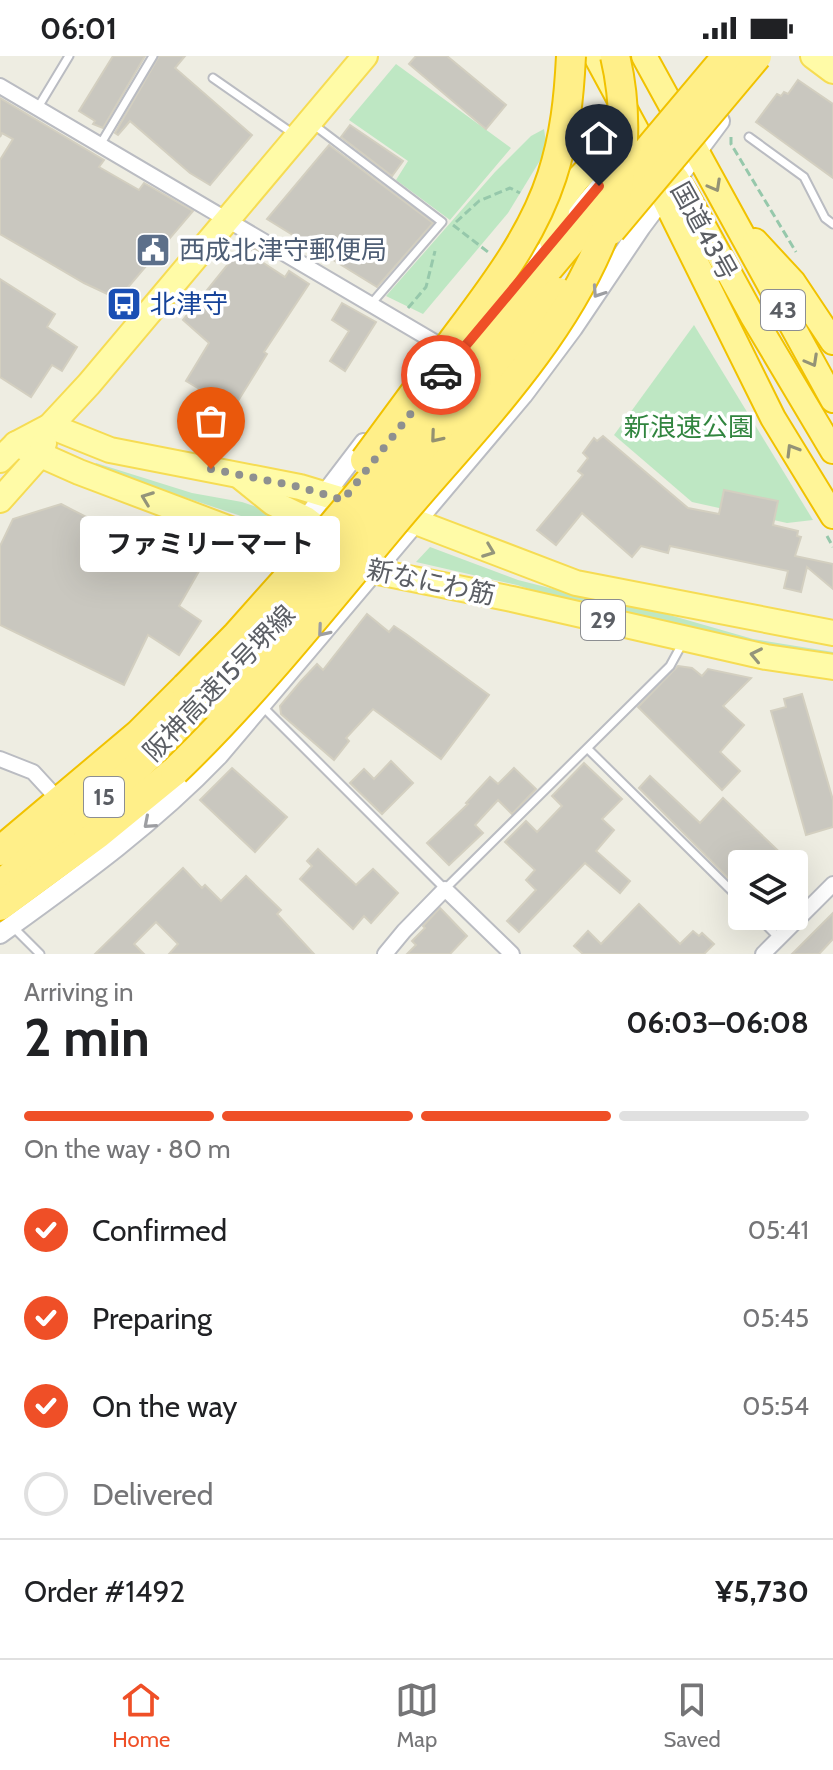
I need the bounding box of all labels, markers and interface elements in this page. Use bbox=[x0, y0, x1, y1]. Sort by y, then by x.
text: 06:01 bbox=[40, 10, 117, 47]
pin bbox=[565, 104, 633, 186]
icon: home bbox=[577, 116, 621, 160]
street label: 国道43号 bbox=[664, 176, 744, 286]
one-way arrow bbox=[705, 177, 720, 192]
public building icon: 西成北津守郵便局 bbox=[134, 231, 172, 269]
place label: 西成北津守郵便局 bbox=[179, 234, 387, 266]
one-way arrow bbox=[593, 283, 608, 297]
bus stop icon: 北津守 bbox=[105, 285, 143, 323]
place label: 北津守 bbox=[150, 288, 228, 320]
road number: 43 bbox=[761, 290, 805, 330]
courier bbox=[401, 335, 481, 415]
icon: car bbox=[419, 353, 463, 397]
one-way arrow bbox=[802, 353, 818, 367]
pin bbox=[177, 387, 245, 469]
icon: bag bbox=[189, 399, 233, 443]
park label: 新浪速公園 bbox=[624, 411, 754, 443]
one-way arrow bbox=[431, 427, 446, 442]
one-way arrow bbox=[787, 444, 802, 459]
one-way arrow bbox=[141, 491, 155, 507]
callout: ファミリーマート bbox=[81, 517, 341, 573]
text: ファミリーマート bbox=[106, 528, 314, 560]
one-way arrow bbox=[481, 541, 495, 558]
street label: 新なにわ筋 bbox=[364, 553, 498, 611]
street label: 阪神高速15号堺線 bbox=[136, 598, 302, 768]
road number: 29 bbox=[581, 600, 625, 640]
one-way arrow bbox=[318, 622, 333, 636]
one-way arrow bbox=[750, 647, 763, 664]
road number: 15 bbox=[84, 777, 124, 817]
one-way arrow bbox=[143, 813, 158, 828]
map controls bbox=[728, 850, 808, 930]
button: layers bbox=[728, 850, 808, 930]
text: Arriving in bbox=[24, 976, 134, 1008]
text: 06:03–06:08 bbox=[626, 1004, 809, 1041]
text: 2 min bbox=[24, 1006, 150, 1069]
text: On the way · 80 m bbox=[24, 1133, 231, 1165]
icon: check bbox=[24, 1208, 68, 1252]
text: Confirmed bbox=[92, 1212, 227, 1249]
text: 05:41 bbox=[748, 1214, 809, 1246]
icon: check bbox=[24, 1296, 68, 1340]
text: Preparing bbox=[92, 1300, 212, 1337]
text: 05:45 bbox=[742, 1302, 809, 1334]
icon: check bbox=[24, 1384, 68, 1428]
text: On the way bbox=[92, 1388, 237, 1425]
text: 05:54 bbox=[742, 1390, 809, 1422]
text: Delivered bbox=[92, 1476, 213, 1513]
text: Order #1492 bbox=[24, 1573, 185, 1610]
text: ¥5,730 bbox=[715, 1573, 809, 1610]
tab: Home bbox=[112, 1678, 170, 1753]
tab: Map bbox=[395, 1678, 439, 1753]
tab: Saved bbox=[664, 1678, 721, 1753]

